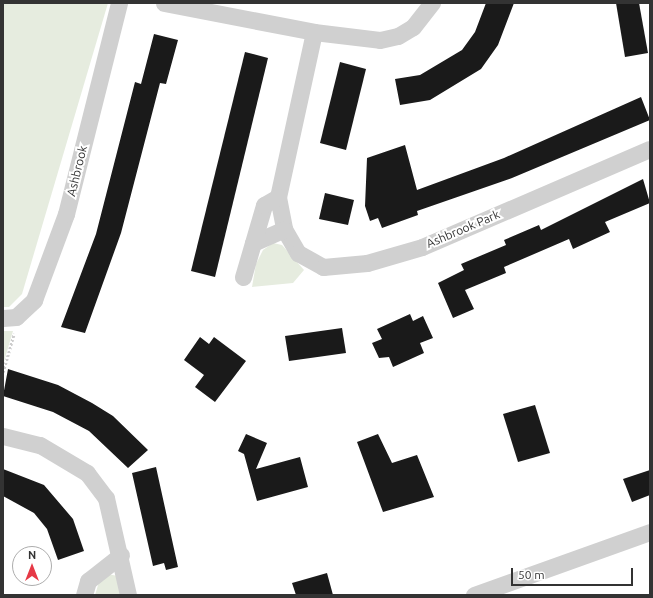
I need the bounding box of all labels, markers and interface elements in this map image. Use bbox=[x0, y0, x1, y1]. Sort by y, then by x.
street label: Ashbrook bbox=[64, 144, 90, 198]
street label: Ashbrook Park bbox=[424, 207, 502, 251]
north arrow bbox=[12, 546, 52, 586]
text: N bbox=[28, 549, 36, 561]
scale bar bbox=[513, 560, 635, 586]
text: 50 m bbox=[518, 568, 545, 581]

